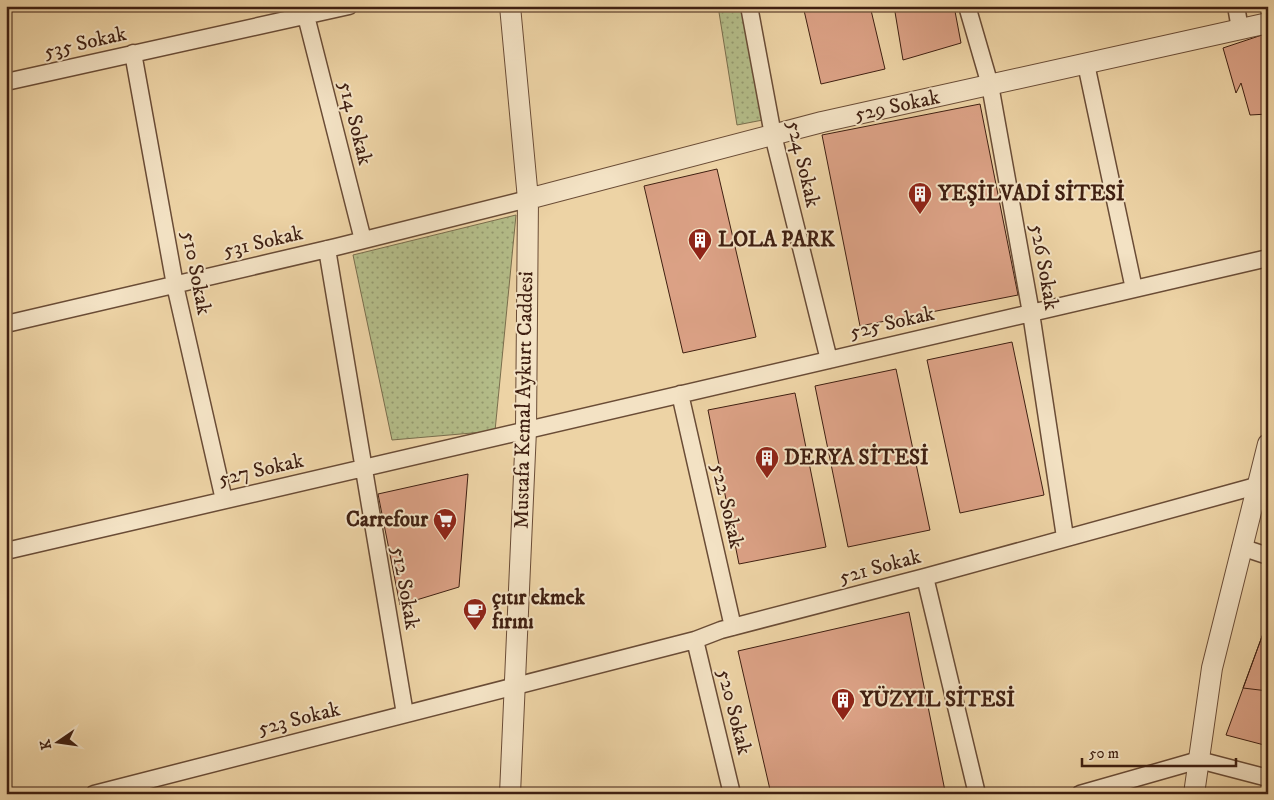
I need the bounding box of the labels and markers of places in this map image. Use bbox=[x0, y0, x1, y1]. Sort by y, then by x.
place label: YEŞİLVADİ SİTESİ bbox=[937, 179, 1125, 207]
building icon: YEŞİLVADİ SİTESİ bbox=[907, 181, 933, 215]
building icon: LOLA PARK bbox=[687, 227, 713, 261]
place label: LOLA PARK bbox=[718, 227, 836, 253]
place label: DERYA SİTESİ bbox=[784, 443, 929, 471]
building icon: DERYA SİTESİ bbox=[754, 445, 780, 479]
place label: Carrefour bbox=[346, 507, 429, 533]
supermarket icon: Carrefour bbox=[432, 507, 458, 541]
place label: çıtır ekmek fırını bbox=[491, 585, 585, 635]
cafe icon: çıtır ekmek fırını bbox=[462, 597, 488, 631]
place label: YÜZYIL SİTESİ bbox=[859, 685, 1015, 713]
building icon: YÜZYIL SİTESİ bbox=[830, 687, 856, 721]

